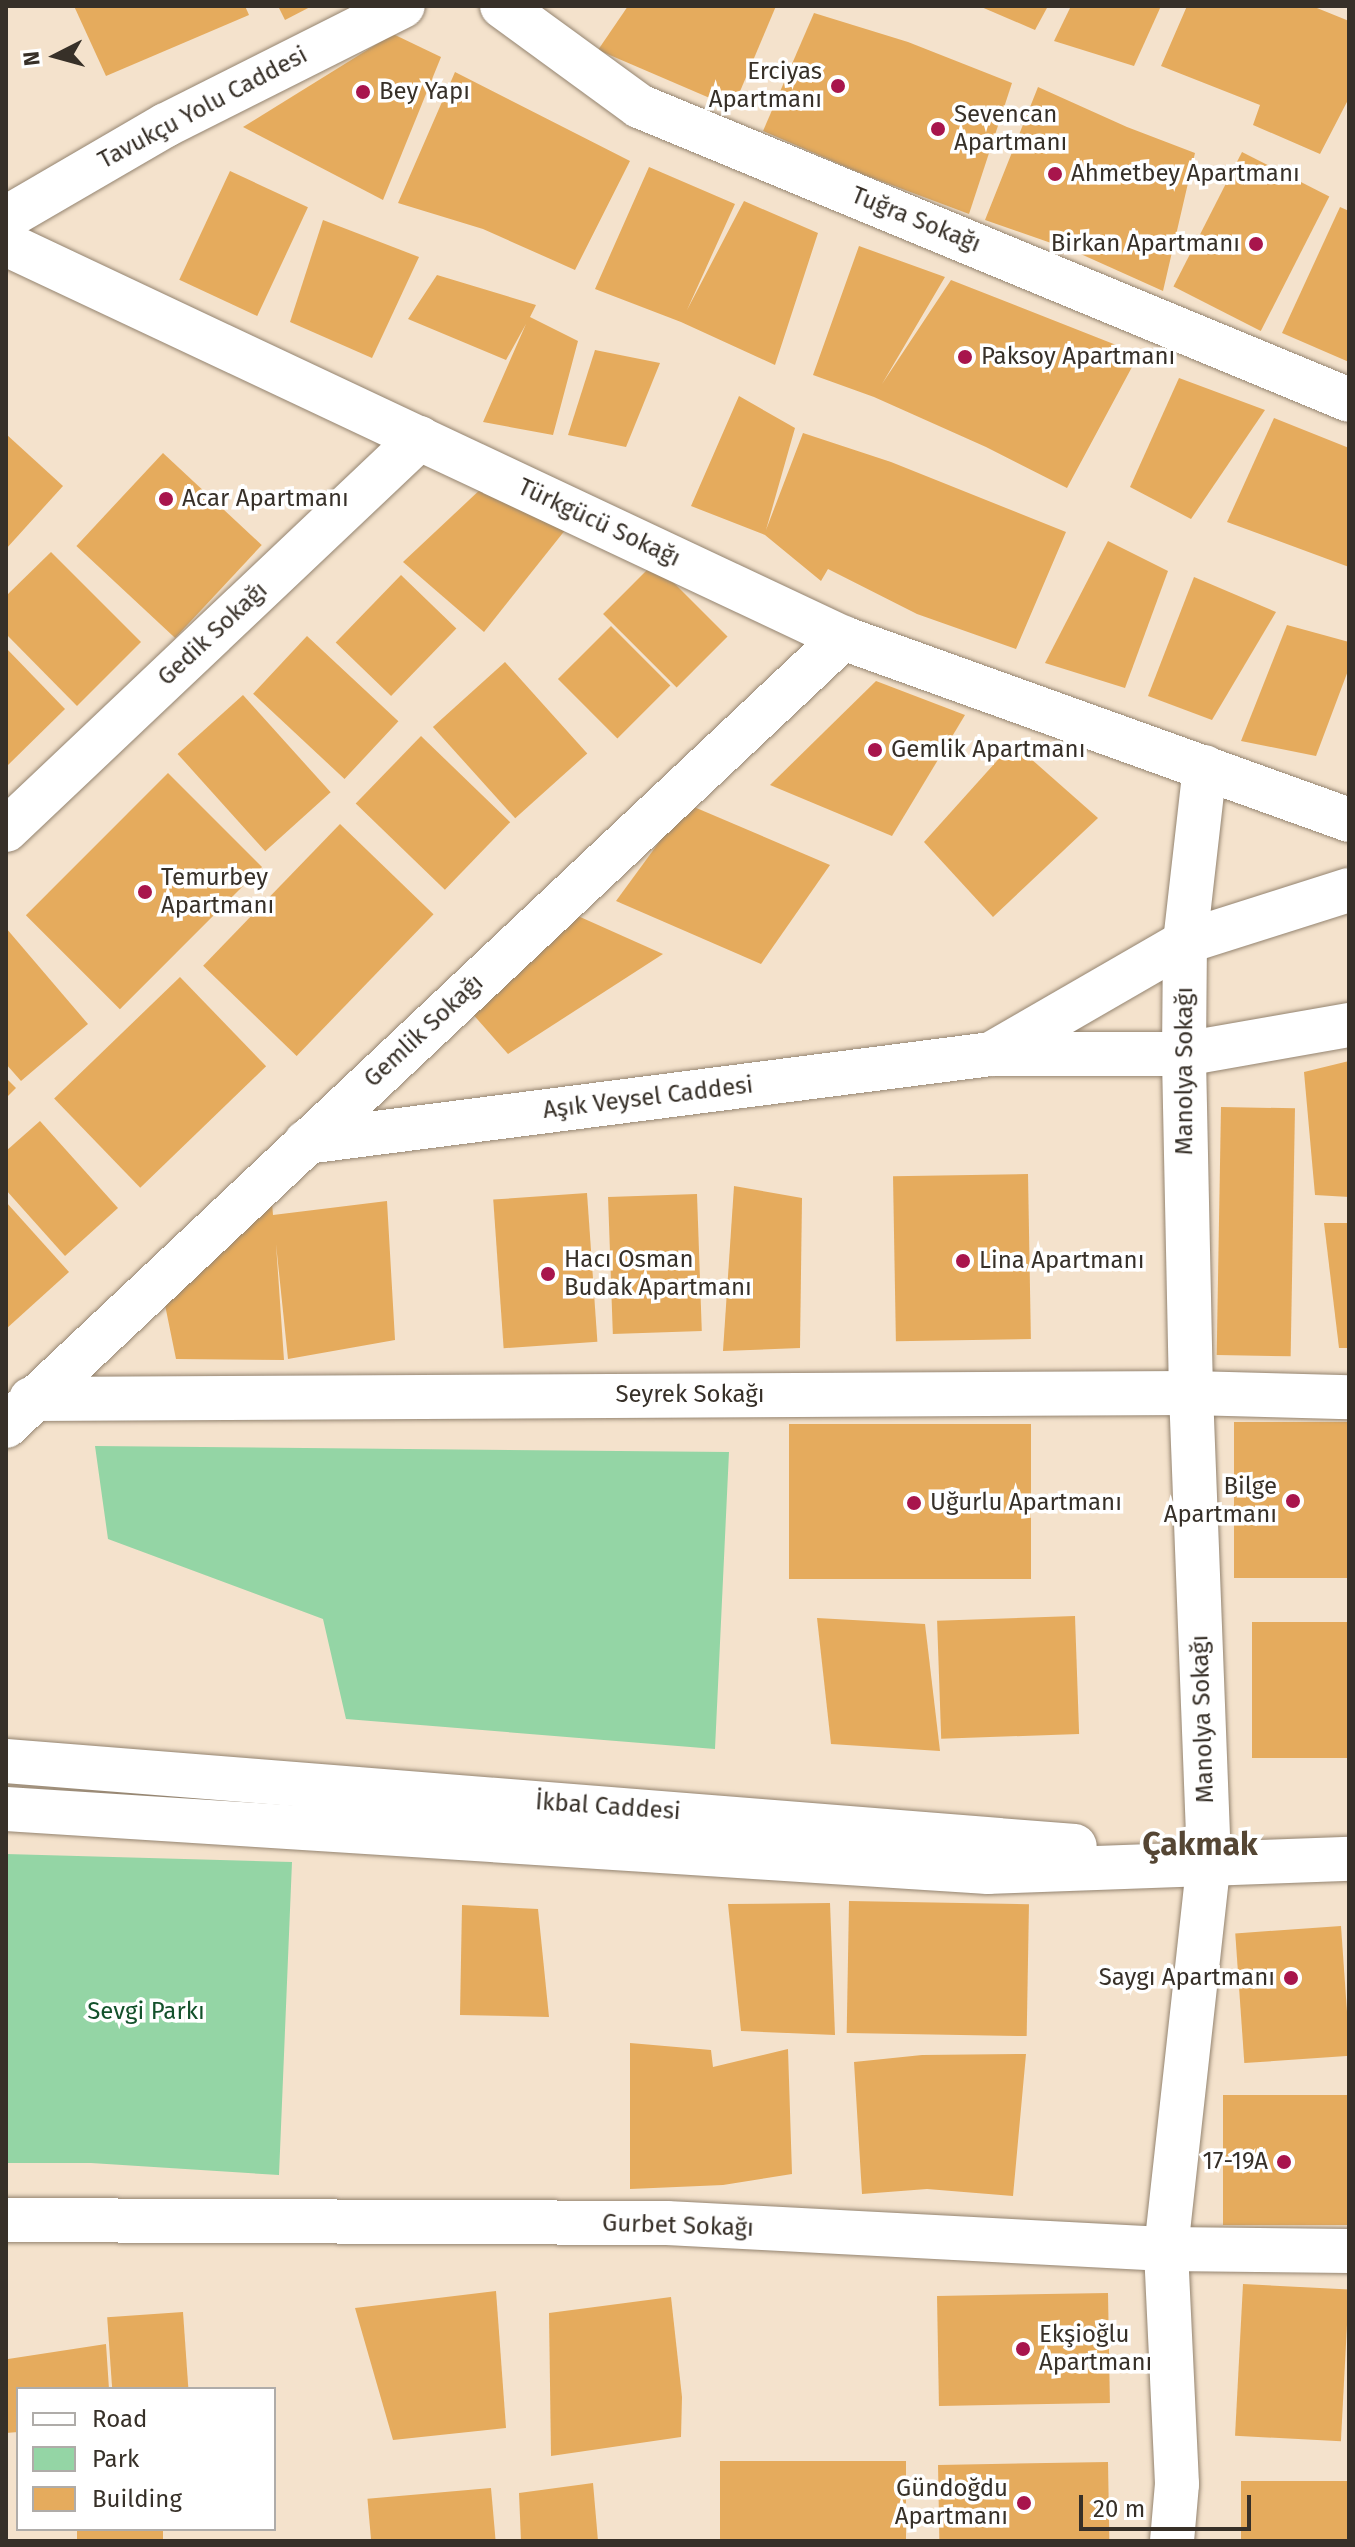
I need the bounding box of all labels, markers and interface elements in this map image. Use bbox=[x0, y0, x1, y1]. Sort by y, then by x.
north arrow bbox=[16, 16, 96, 96]
street label: Tavukçu Yolu Caddesi bbox=[94, 41, 312, 175]
text: N bbox=[17, 50, 46, 67]
place label: Erciyas Apartmanı bbox=[709, 58, 822, 114]
marker: Erciyas Apartmanı bbox=[829, 77, 847, 95]
place label: Bey Yapı bbox=[379, 78, 470, 106]
marker: Bey Yapı bbox=[354, 83, 372, 101]
place label: Sevencan Apartmanı bbox=[954, 101, 1067, 157]
marker: Sevencan Apartmanı bbox=[929, 120, 947, 138]
place label: Ahmetbey Apartmanı bbox=[1071, 160, 1300, 188]
marker: Ahmetbey Apartmanı bbox=[1046, 165, 1064, 183]
street label: Tuğra Sokağı bbox=[847, 181, 985, 259]
place label: Birkan Apartmanı bbox=[1051, 230, 1240, 258]
marker: Birkan Apartmanı bbox=[1247, 235, 1265, 253]
place label: Paksoy Apartmanı bbox=[981, 343, 1175, 371]
marker: Paksoy Apartmanı bbox=[956, 348, 974, 366]
street label: Türkgücü Sokağı bbox=[513, 473, 685, 573]
place label: Acar Apartmanı bbox=[182, 485, 349, 513]
marker: Acar Apartmanı bbox=[157, 490, 175, 508]
street label: Gedik Sokağı bbox=[152, 576, 274, 692]
place label: Gemlik Apartmanı bbox=[891, 736, 1085, 764]
marker: Gemlik Apartmanı bbox=[866, 741, 884, 759]
place label: Temurbey Apartmanı bbox=[161, 864, 274, 920]
marker: Temurbey Apartmanı bbox=[136, 883, 154, 901]
street label: Gemlik Sokağı bbox=[358, 969, 490, 1093]
street label: Manolya Sokağı bbox=[1171, 987, 1199, 1155]
street label: Aşık Veysel Caddesi bbox=[541, 1071, 755, 1125]
place label: Hacı Osman Budak Apartmanı bbox=[564, 1246, 752, 1302]
place label: Lina Apartmanı bbox=[979, 1247, 1144, 1275]
marker: Lina Apartmanı bbox=[954, 1252, 972, 1270]
marker: Hacı Osman Budak Apartmanı bbox=[539, 1265, 557, 1283]
street label: Seyrek Sokağı bbox=[615, 1381, 765, 1409]
place label: Bilge Apartmanı bbox=[1164, 1473, 1277, 1529]
place label: Uğurlu Apartmanı bbox=[930, 1489, 1122, 1517]
marker: Bilge Apartmanı bbox=[1284, 1492, 1302, 1510]
marker: Uğurlu Apartmanı bbox=[905, 1494, 923, 1512]
street label: Manolya Sokağı bbox=[1186, 1634, 1220, 1804]
street label: İkbal Caddesi bbox=[534, 1788, 682, 1826]
district label: Çakmak bbox=[1142, 1825, 1258, 1863]
place label: Saygı Apartmanı bbox=[1099, 1964, 1275, 1992]
marker: Saygı Apartmanı bbox=[1282, 1969, 1300, 1987]
park label: Sevgi Parkı bbox=[87, 1998, 205, 2026]
place label: 17-19A bbox=[1202, 2148, 1268, 2176]
marker: 17-19A bbox=[1275, 2153, 1293, 2171]
street label: Gurbet Sokağı bbox=[602, 2209, 754, 2243]
place label: Ekşioğlu Apartmanı bbox=[1039, 2321, 1152, 2377]
marker: Ekşioğlu Apartmanı bbox=[1014, 2340, 1032, 2358]
legend bbox=[16, 2387, 276, 2531]
text: Road bbox=[92, 2405, 147, 2433]
text: Park bbox=[92, 2445, 139, 2473]
place label: Gündoğdu Apartmanı bbox=[895, 2475, 1008, 2531]
scale bar bbox=[1083, 2479, 1255, 2529]
text: Building bbox=[92, 2485, 182, 2513]
marker: Gündoğdu Apartmanı bbox=[1015, 2494, 1033, 2512]
text: 20 m bbox=[1093, 2495, 1145, 2523]

